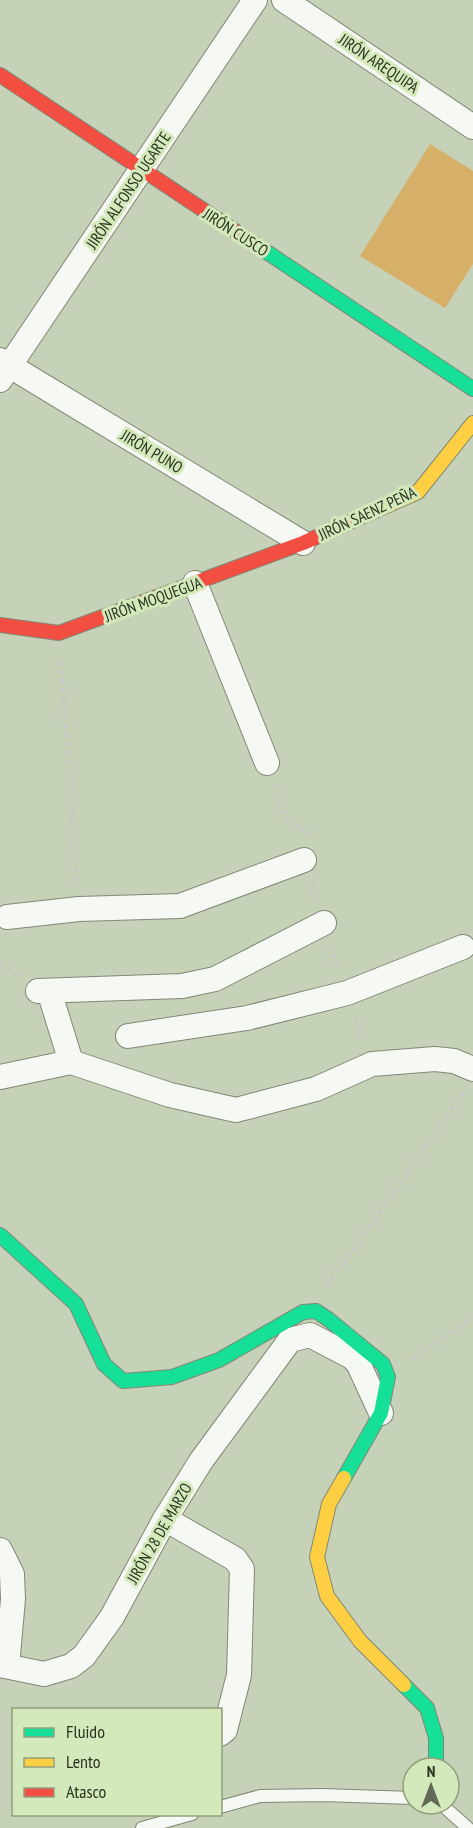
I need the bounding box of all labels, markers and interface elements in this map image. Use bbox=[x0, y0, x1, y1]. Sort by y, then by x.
street label: JIRÓN AREQUIPA bbox=[334, 28, 423, 97]
street label: JIRÓN ALFONSO UGARTE bbox=[81, 127, 175, 253]
street label: JIRÓN CUSCO bbox=[199, 203, 273, 261]
street label: JIRÓN PUNO bbox=[117, 424, 187, 477]
street label: JIRÓN SAENZ PEÑA bbox=[314, 481, 419, 545]
street label: JIRÓN MOQUEGUA bbox=[101, 572, 205, 626]
street label: JIRÓN 28 DE MARZO bbox=[122, 1479, 196, 1588]
legend bbox=[12, 1708, 222, 1816]
text: Fluido bbox=[66, 1720, 105, 1743]
text: Lento bbox=[66, 1750, 101, 1773]
north arrow bbox=[401, 1756, 461, 1816]
text: N bbox=[427, 1761, 435, 1781]
text: Atasco bbox=[66, 1780, 107, 1803]

